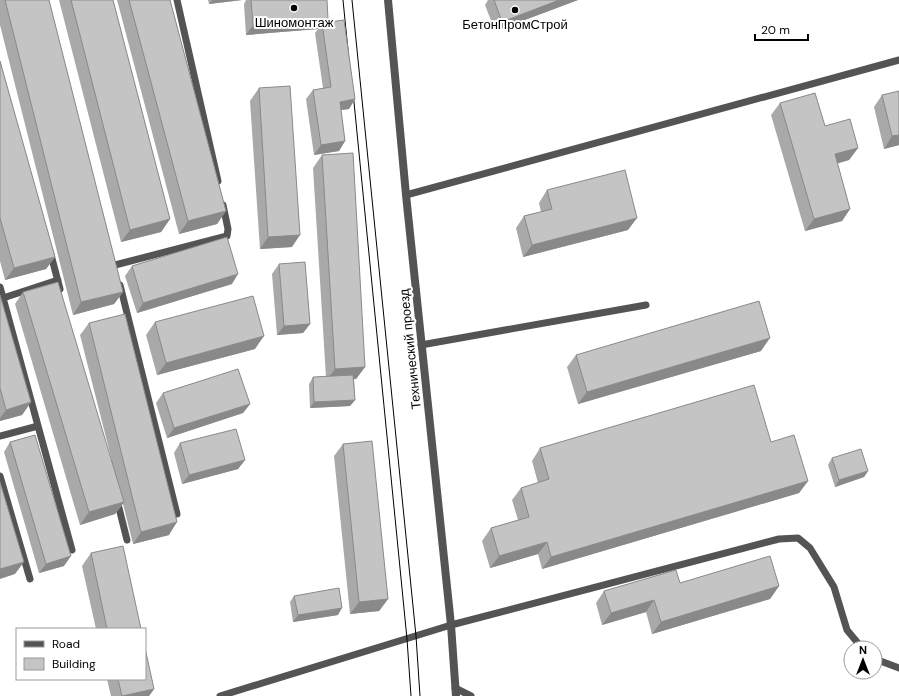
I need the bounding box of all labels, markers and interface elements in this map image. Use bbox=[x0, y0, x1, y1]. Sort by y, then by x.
marker: Шиномонтаж bbox=[289, 3, 299, 13]
marker: БетонПромСтрой bbox=[510, 5, 520, 15]
place label: Шиномонтаж bbox=[255, 14, 334, 31]
place label: БетонПромСтрой bbox=[462, 16, 568, 33]
scale bar bbox=[755, 16, 808, 42]
text: 20 m bbox=[761, 22, 790, 38]
street label: Технический проезд bbox=[395, 288, 425, 410]
legend bbox=[16, 628, 146, 680]
text: Road bbox=[52, 636, 80, 652]
north arrow bbox=[843, 640, 883, 680]
text: N bbox=[859, 643, 867, 657]
text: Building bbox=[52, 656, 96, 672]

